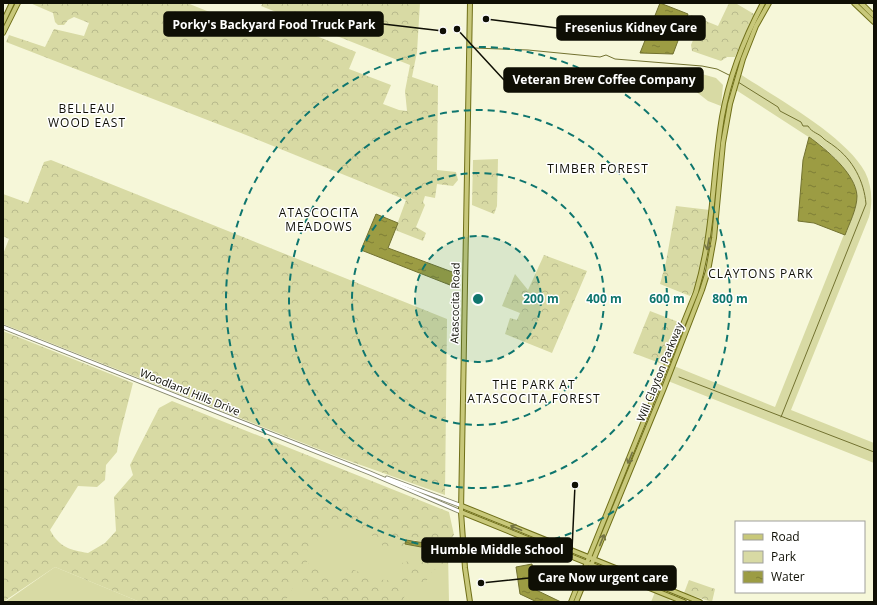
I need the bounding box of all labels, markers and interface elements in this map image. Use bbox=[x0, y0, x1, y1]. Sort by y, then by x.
callout: Porky's Backyard Food Truck Park bbox=[164, 12, 383, 36]
text: Porky's Backyard Food Truck Park bbox=[173, 16, 376, 33]
callout: Fresenius Kidney Care bbox=[557, 16, 705, 40]
text: Fresenius Kidney Care bbox=[565, 19, 697, 36]
callout: Veteran Brew Coffee Company bbox=[504, 68, 703, 92]
text: Veteran Brew Coffee Company bbox=[513, 71, 696, 88]
district label: BELLEAU WOOD EAST bbox=[48, 100, 126, 131]
district label: TIMBER FOREST bbox=[547, 160, 649, 177]
district label: ATASCOCITA MEADOWS bbox=[279, 204, 359, 235]
one-way arrow bbox=[704, 237, 712, 250]
street label: Atascocita Road bbox=[446, 262, 463, 344]
district label: CLAYTONS PARK bbox=[708, 265, 814, 282]
text: 200 m bbox=[523, 290, 559, 307]
text: 400 m bbox=[586, 290, 622, 307]
text: 600 m bbox=[649, 290, 685, 307]
text: 800 m bbox=[712, 290, 748, 307]
centre of rings bbox=[471, 292, 485, 306]
street label: Will Clayton Parkway bbox=[633, 319, 687, 424]
street label: Woodland Hills Drive bbox=[138, 365, 243, 418]
district label: THE PARK AT ATASCOCITA FOREST bbox=[467, 376, 601, 407]
one-way arrow bbox=[626, 451, 633, 463]
legend bbox=[735, 521, 865, 593]
one-way arrow bbox=[511, 523, 523, 531]
text: Road bbox=[771, 528, 800, 545]
one-way arrow bbox=[599, 535, 606, 547]
callout: Humble Middle School bbox=[422, 538, 572, 562]
text: Humble Middle School bbox=[430, 541, 564, 558]
text: Park bbox=[771, 548, 797, 565]
callout: Care Now urgent care bbox=[529, 566, 676, 590]
text: Water bbox=[771, 568, 805, 585]
text: Care Now urgent care bbox=[538, 569, 668, 586]

